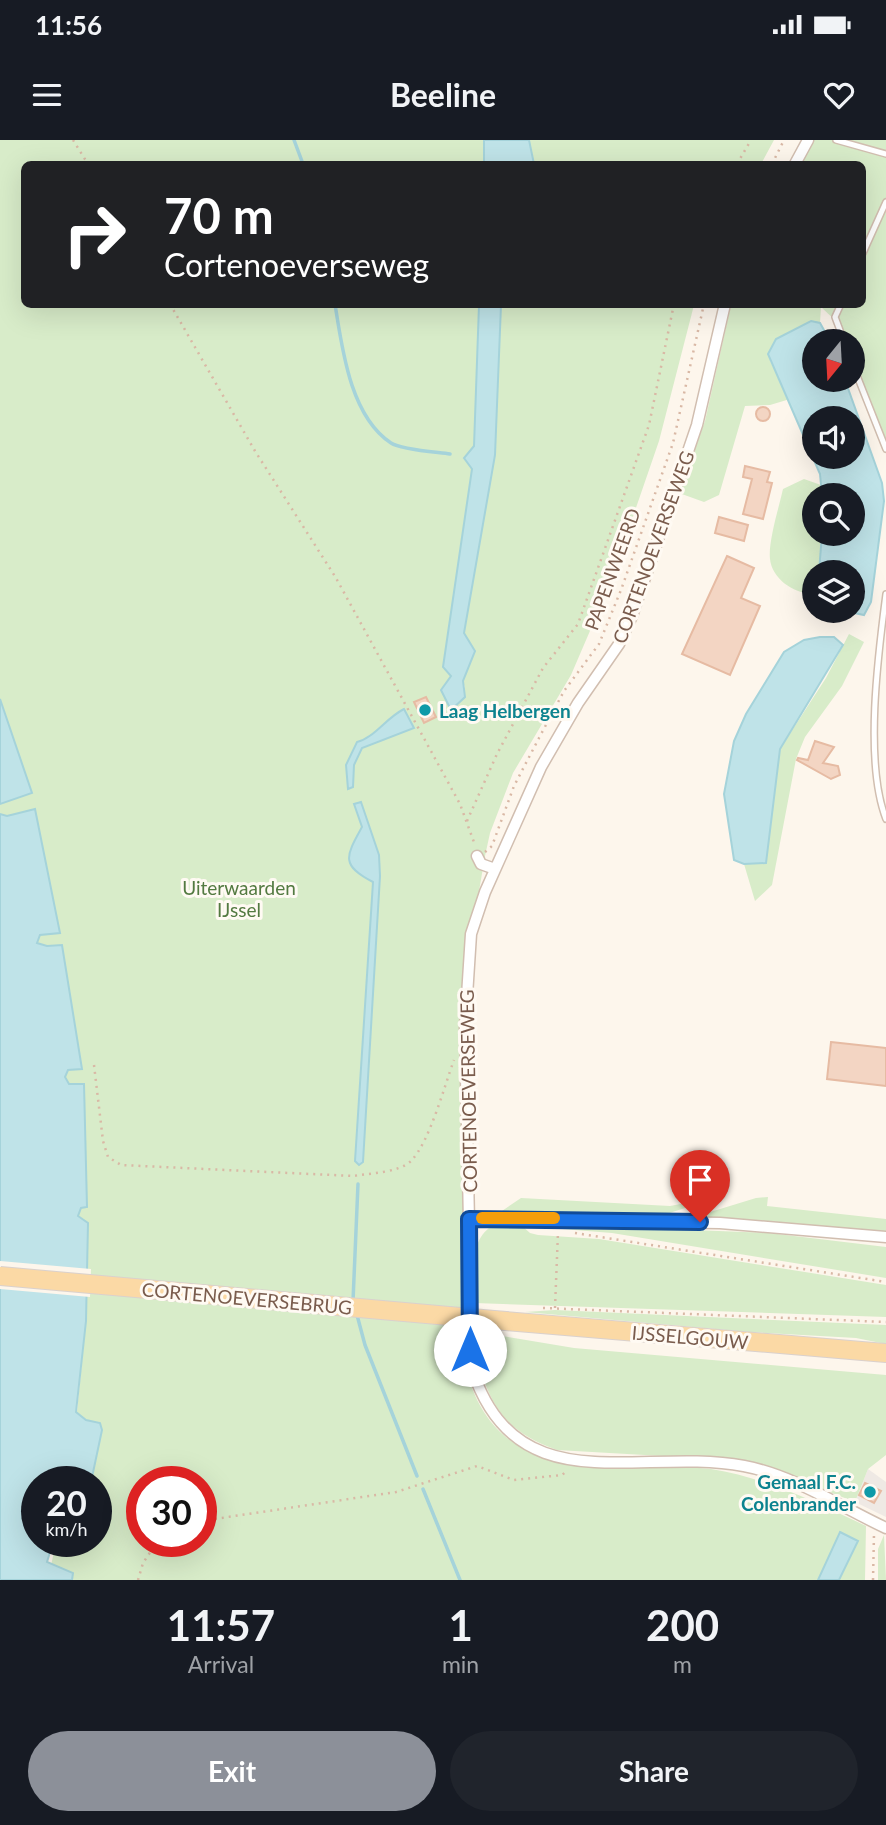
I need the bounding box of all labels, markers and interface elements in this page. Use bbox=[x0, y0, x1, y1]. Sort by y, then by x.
text: 11:56 bbox=[35, 9, 102, 41]
text: Beeline bbox=[390, 75, 496, 114]
icon: menu bbox=[28, 76, 66, 114]
icon: heart bbox=[820, 76, 858, 114]
text: 70 m bbox=[164, 186, 274, 244]
icon: right bbox=[49, 189, 140, 280]
text: Cortenoeverseweg bbox=[164, 245, 429, 284]
north arrow bbox=[802, 329, 864, 392]
map controls bbox=[802, 329, 865, 623]
button: sound bbox=[802, 406, 865, 469]
street label: CORTENOEVERSEWEG bbox=[607, 448, 699, 646]
button: search bbox=[802, 483, 865, 546]
street label: PAPENWEERD bbox=[579, 505, 645, 633]
button: layers bbox=[802, 560, 865, 623]
place label: Laag Helbergen bbox=[439, 699, 571, 722]
marker: Laag Helbergen bbox=[417, 702, 433, 718]
park label: Uiterwaarden IJssel bbox=[182, 876, 296, 921]
street label: CORTENOEVERSEWEG bbox=[455, 989, 481, 1193]
pin bbox=[670, 1150, 730, 1222]
icon: arrive bbox=[681, 1161, 719, 1199]
street label: CORTENOEVERSEBRUG bbox=[141, 1277, 353, 1319]
position arrow bbox=[433, 1313, 507, 1387]
street label: IJSSELGOUW bbox=[631, 1320, 749, 1354]
speed limit sign: 30 bbox=[126, 1466, 217, 1557]
place label: Gemaal F.C. Colenbrander bbox=[741, 1470, 857, 1515]
text: 20 bbox=[46, 1481, 87, 1523]
marker: Gemaal F.C. Colenbrander bbox=[862, 1484, 878, 1500]
text: km/h bbox=[45, 1518, 88, 1540]
text: 11:57 bbox=[167, 1600, 275, 1650]
text: 1 bbox=[448, 1600, 473, 1650]
text: 200 bbox=[646, 1600, 719, 1650]
text: Arrival bbox=[188, 1650, 254, 1678]
text: min bbox=[442, 1650, 479, 1678]
text: m bbox=[673, 1650, 692, 1678]
button: Exit bbox=[28, 1731, 436, 1811]
button: Share bbox=[450, 1731, 858, 1811]

